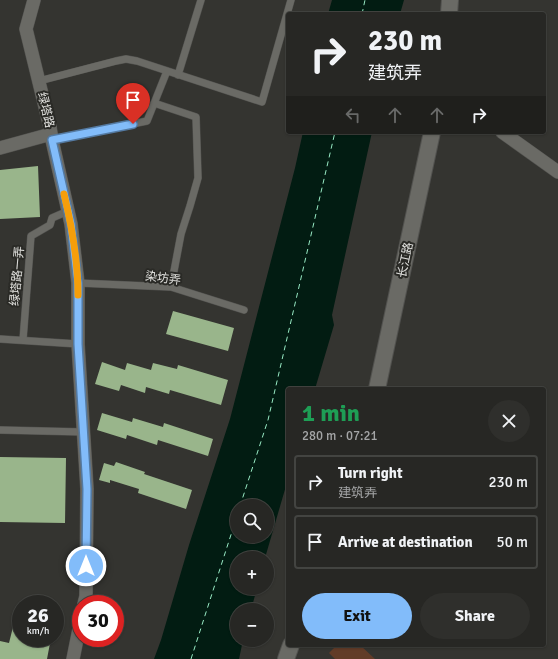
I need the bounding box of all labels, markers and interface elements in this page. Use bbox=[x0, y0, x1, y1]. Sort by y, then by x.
text: 230 m bbox=[368, 24, 442, 58]
icon: right bbox=[302, 28, 354, 80]
text: 建筑弄 bbox=[368, 62, 422, 84]
pin bbox=[116, 83, 150, 124]
icon: arrive bbox=[122, 89, 144, 111]
street label: 绿塔路 bbox=[34, 91, 57, 129]
icon: left bbox=[342, 104, 364, 126]
icon: ahead bbox=[384, 104, 406, 126]
icon: ahead bbox=[426, 104, 448, 126]
icon: right bbox=[468, 104, 490, 126]
street label: 长江路 bbox=[394, 241, 417, 279]
street label: 绿塔路一弄 bbox=[7, 245, 28, 307]
street label: 染坊弄 bbox=[144, 269, 182, 288]
text: 1 min bbox=[302, 398, 360, 428]
button: close bbox=[488, 400, 530, 442]
text: 280 m · 07:21 bbox=[302, 428, 378, 444]
text: Turn right bbox=[338, 464, 403, 482]
icon: right bbox=[304, 471, 326, 493]
text: 230 m bbox=[488, 473, 528, 491]
text: 建筑弄 bbox=[338, 485, 377, 501]
map controls bbox=[230, 499, 274, 647]
button: search bbox=[230, 499, 274, 543]
icon: arrive bbox=[304, 531, 326, 553]
text: Arrive at destination bbox=[338, 533, 473, 551]
text: 50 m bbox=[497, 533, 528, 551]
position arrow bbox=[65, 545, 107, 587]
button: + bbox=[230, 551, 274, 595]
button: Exit bbox=[302, 593, 412, 639]
button: Share bbox=[420, 593, 530, 639]
speed limit sign: 30 bbox=[72, 595, 124, 647]
text: 26 bbox=[27, 603, 49, 628]
button: − bbox=[230, 603, 274, 647]
text: km/h bbox=[27, 625, 49, 637]

